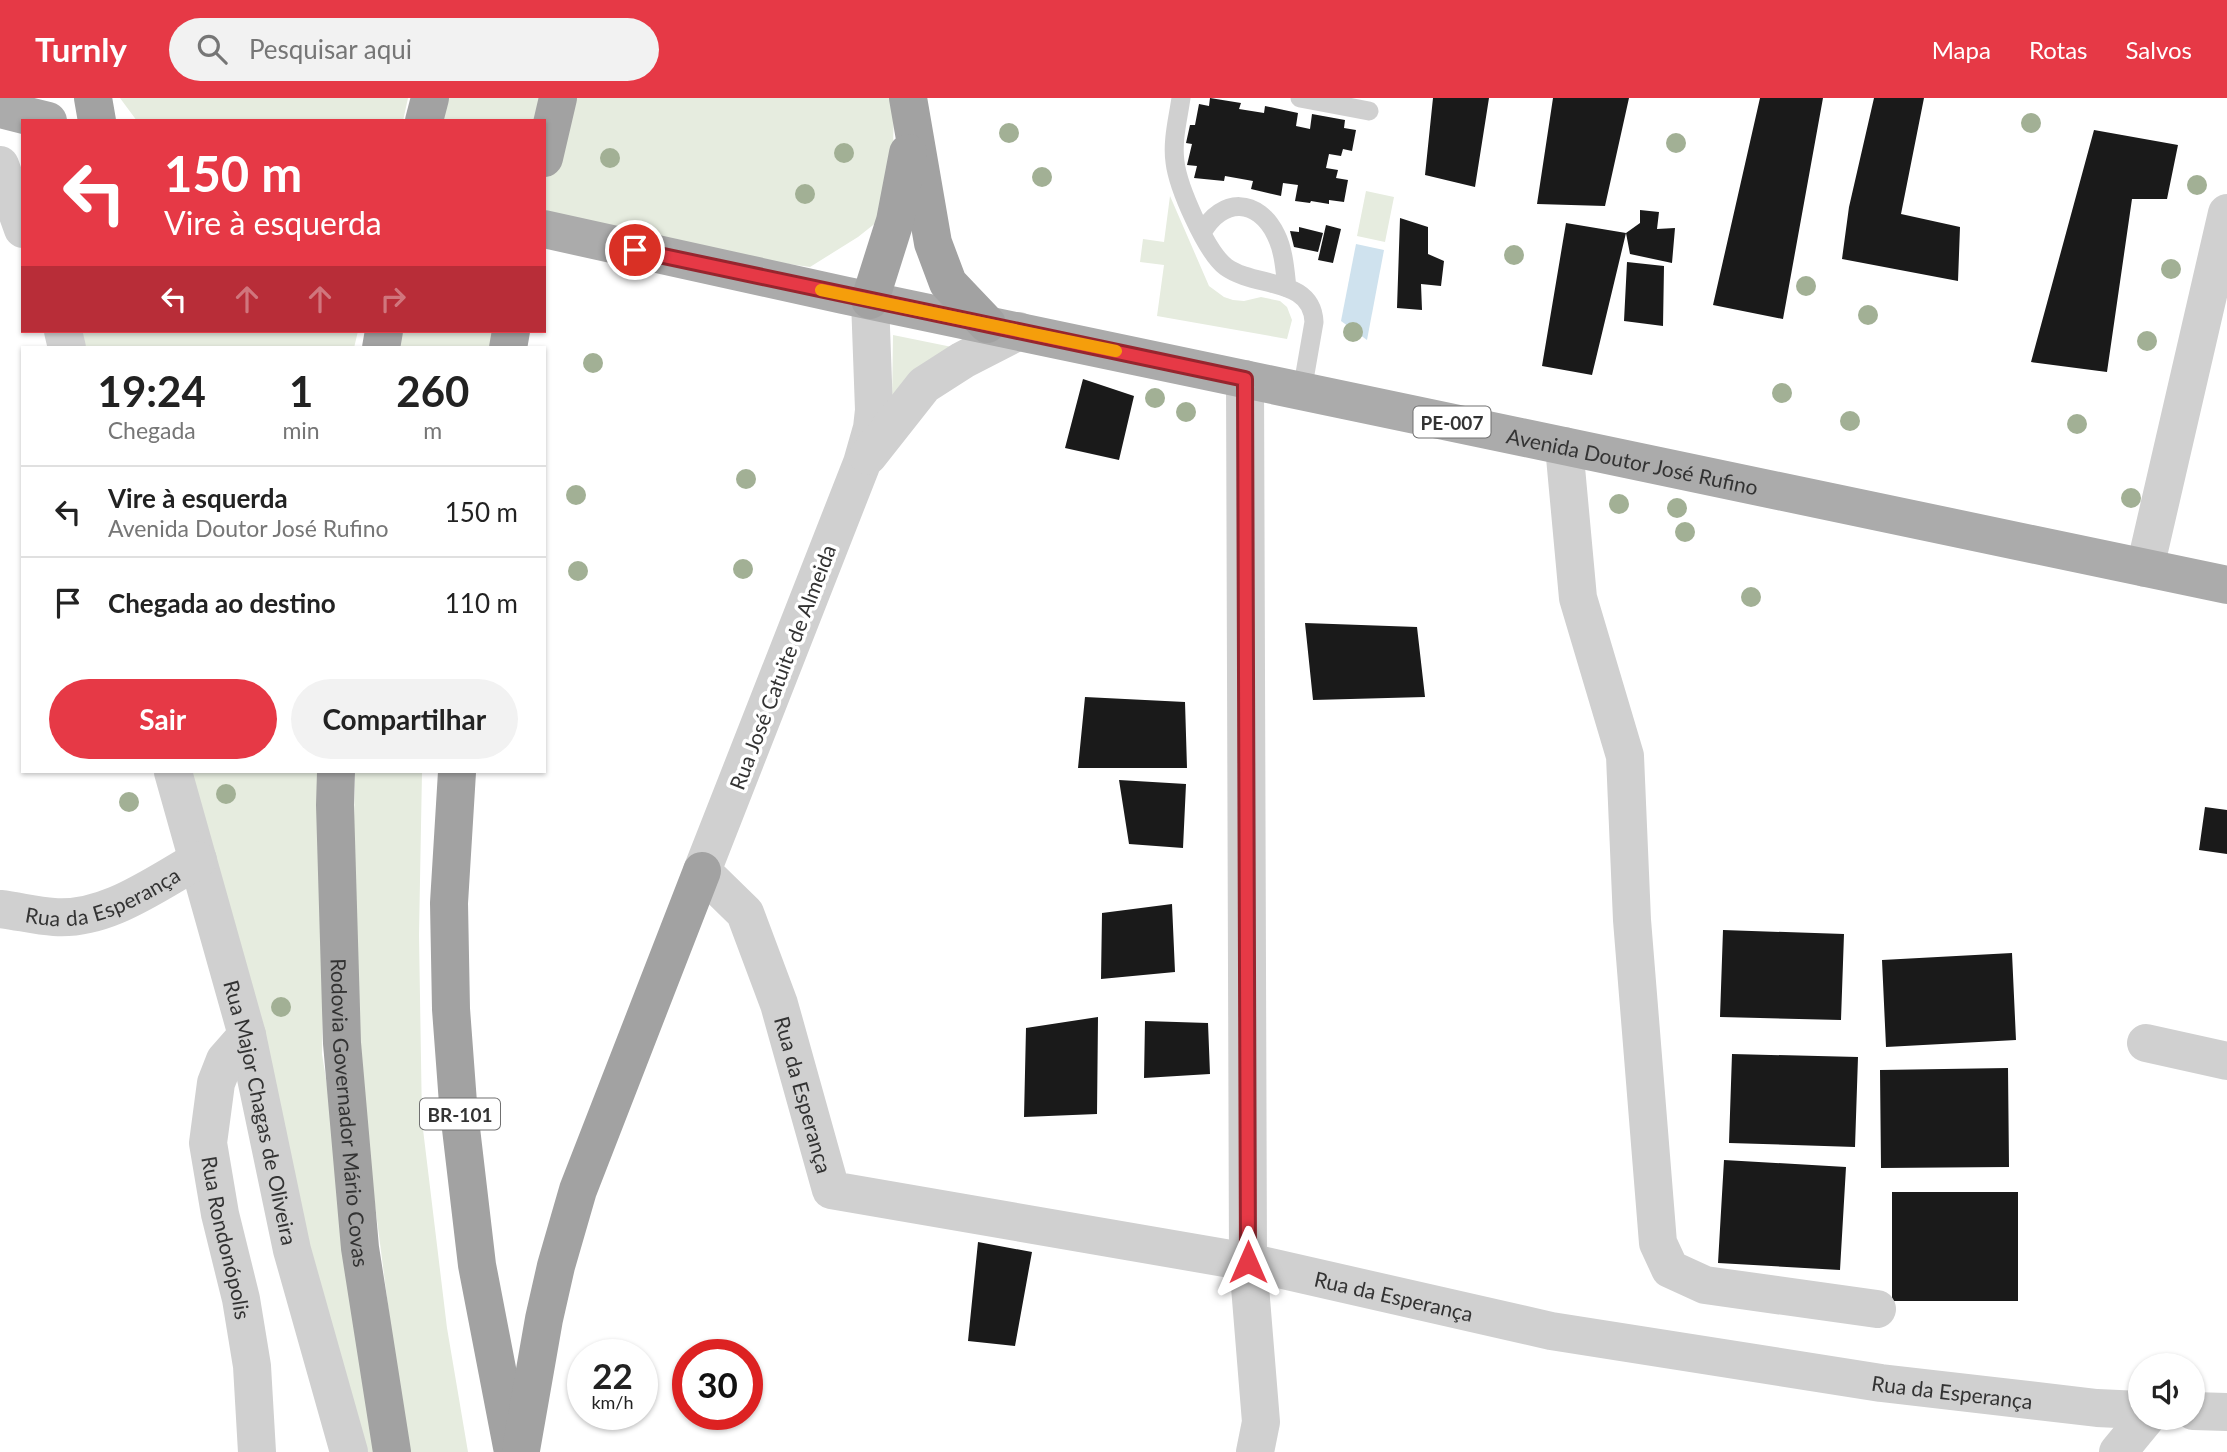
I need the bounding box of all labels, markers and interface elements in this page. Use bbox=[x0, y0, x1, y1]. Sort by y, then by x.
search box bbox=[169, 18, 659, 81]
text: Turnly bbox=[35, 29, 127, 69]
icon: search bbox=[193, 30, 231, 68]
text: Pesquisar aqui bbox=[249, 33, 412, 65]
text: Mapa bbox=[1932, 35, 1991, 64]
text: Rotas bbox=[2029, 35, 2088, 64]
text: Salvos bbox=[2126, 35, 2192, 64]
text: 150 m bbox=[164, 144, 302, 202]
icon: left bbox=[49, 147, 140, 238]
text: Vire à esquerda bbox=[164, 203, 382, 242]
pin bbox=[605, 220, 665, 280]
icon: arrive bbox=[616, 231, 654, 269]
icon: left bbox=[155, 280, 193, 318]
icon: ahead bbox=[228, 280, 266, 318]
icon: ahead bbox=[301, 280, 339, 318]
icon: right bbox=[374, 280, 412, 318]
text: 19:24 bbox=[98, 366, 206, 416]
text: 1 bbox=[289, 366, 313, 416]
text: 260 bbox=[396, 366, 469, 416]
road number: PE-007 bbox=[1414, 406, 1490, 438]
text: Chegada bbox=[108, 416, 196, 444]
text: min bbox=[282, 416, 320, 444]
text: m bbox=[423, 416, 442, 444]
street label: Avenida Doutor José Rufino bbox=[1505, 422, 1761, 499]
text: Vire à esquerda bbox=[108, 482, 288, 514]
icon: left bbox=[49, 493, 87, 531]
text: 150 m bbox=[445, 496, 518, 528]
text: Avenida Doutor José Rufino bbox=[108, 514, 389, 542]
street label: Rua José Catuite de Almeida bbox=[724, 541, 840, 793]
icon: arrive bbox=[49, 584, 87, 622]
text: Chegada ao destino bbox=[108, 587, 336, 619]
text: 110 m bbox=[445, 587, 518, 619]
button: Sair bbox=[49, 679, 277, 759]
button: Compartilhar bbox=[291, 679, 518, 759]
street label: Rua da Esperança bbox=[24, 861, 184, 930]
street label: Rodovia Governador Mário Covas bbox=[327, 958, 375, 1268]
street label: Rua Major Chagas de Oliveira bbox=[220, 977, 303, 1247]
street label: Rua da Esperança bbox=[770, 1013, 838, 1176]
road number: BR-101 bbox=[420, 1098, 500, 1130]
street label: Rua Rondonópolis bbox=[198, 1154, 257, 1321]
position arrow bbox=[1211, 1225, 1285, 1299]
street label: Rua da Esperança bbox=[1312, 1265, 1476, 1325]
speed limit sign: 30 bbox=[672, 1339, 763, 1430]
map controls bbox=[2128, 1353, 2205, 1430]
button: sound bbox=[2128, 1353, 2205, 1430]
text: 22 bbox=[592, 1354, 633, 1396]
street label: Rua da Esperança bbox=[1870, 1369, 2034, 1413]
text: km/h bbox=[591, 1391, 634, 1413]

